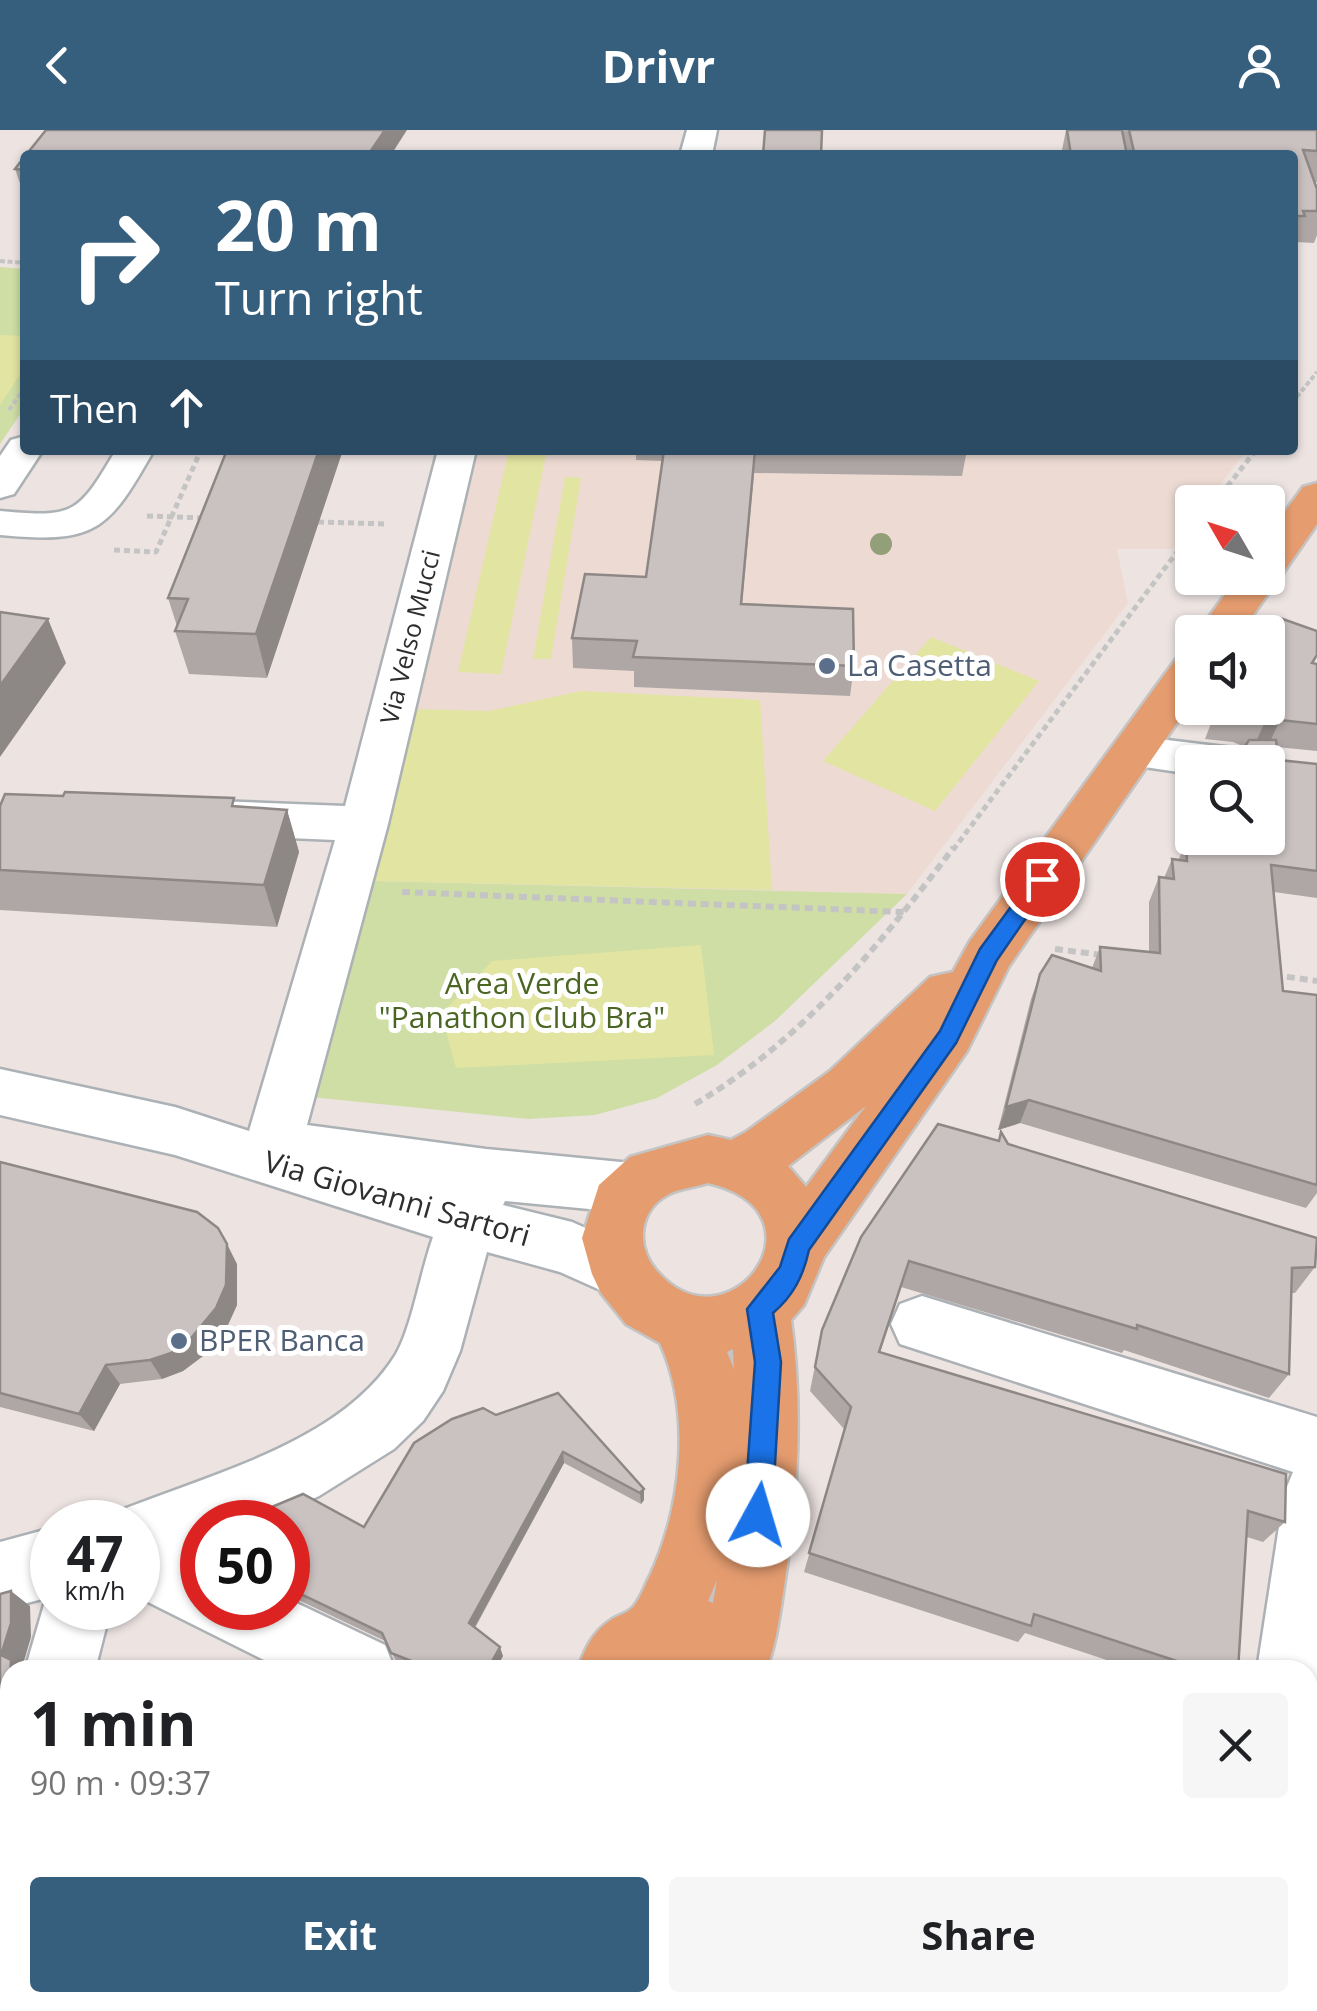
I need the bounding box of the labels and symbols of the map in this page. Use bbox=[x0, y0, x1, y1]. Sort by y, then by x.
north arrow bbox=[1175, 485, 1285, 595]
street label: Via Velso Mucci bbox=[371, 546, 447, 727]
place label: La Casetta bbox=[847, 644, 992, 685]
marker: La Casetta bbox=[816, 655, 838, 677]
pin bbox=[1000, 837, 1085, 922]
park label: Area Verde "Panathon Club Bra" bbox=[379, 962, 665, 1037]
street label: Via Giovanni Sartori bbox=[260, 1140, 535, 1255]
place label: BPER Banca bbox=[199, 1319, 365, 1360]
marker: BPER Banca bbox=[168, 1330, 190, 1352]
position arrow bbox=[706, 1463, 810, 1567]
speed limit sign: 50 bbox=[180, 1500, 310, 1630]

